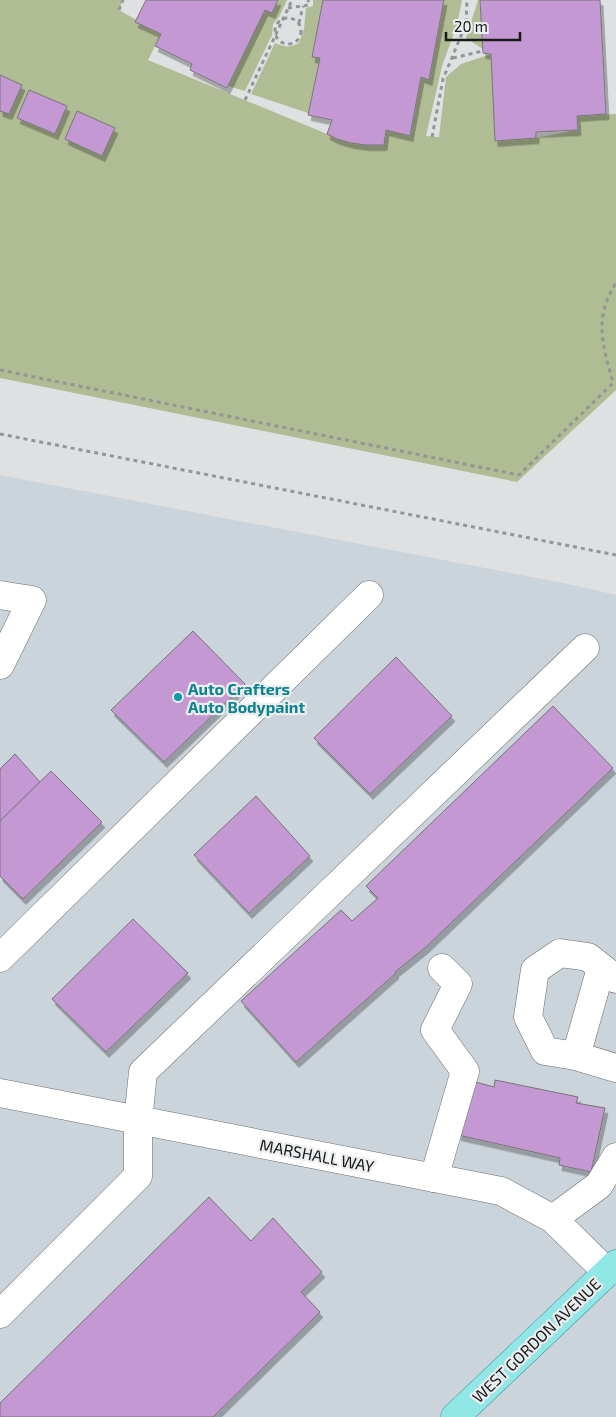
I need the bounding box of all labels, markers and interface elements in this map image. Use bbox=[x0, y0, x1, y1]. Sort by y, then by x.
scale bar bbox=[446, 10, 520, 42]
text: 20 m bbox=[454, 17, 488, 35]
place label: Auto Crafters Auto Bodypaint bbox=[188, 679, 305, 717]
marker: Auto Crafters Auto Bodypaint bbox=[172, 691, 184, 703]
street label: MARSHALL WAY bbox=[258, 1135, 376, 1175]
street label: WEST GORDON AVENUE bbox=[468, 1274, 604, 1406]

